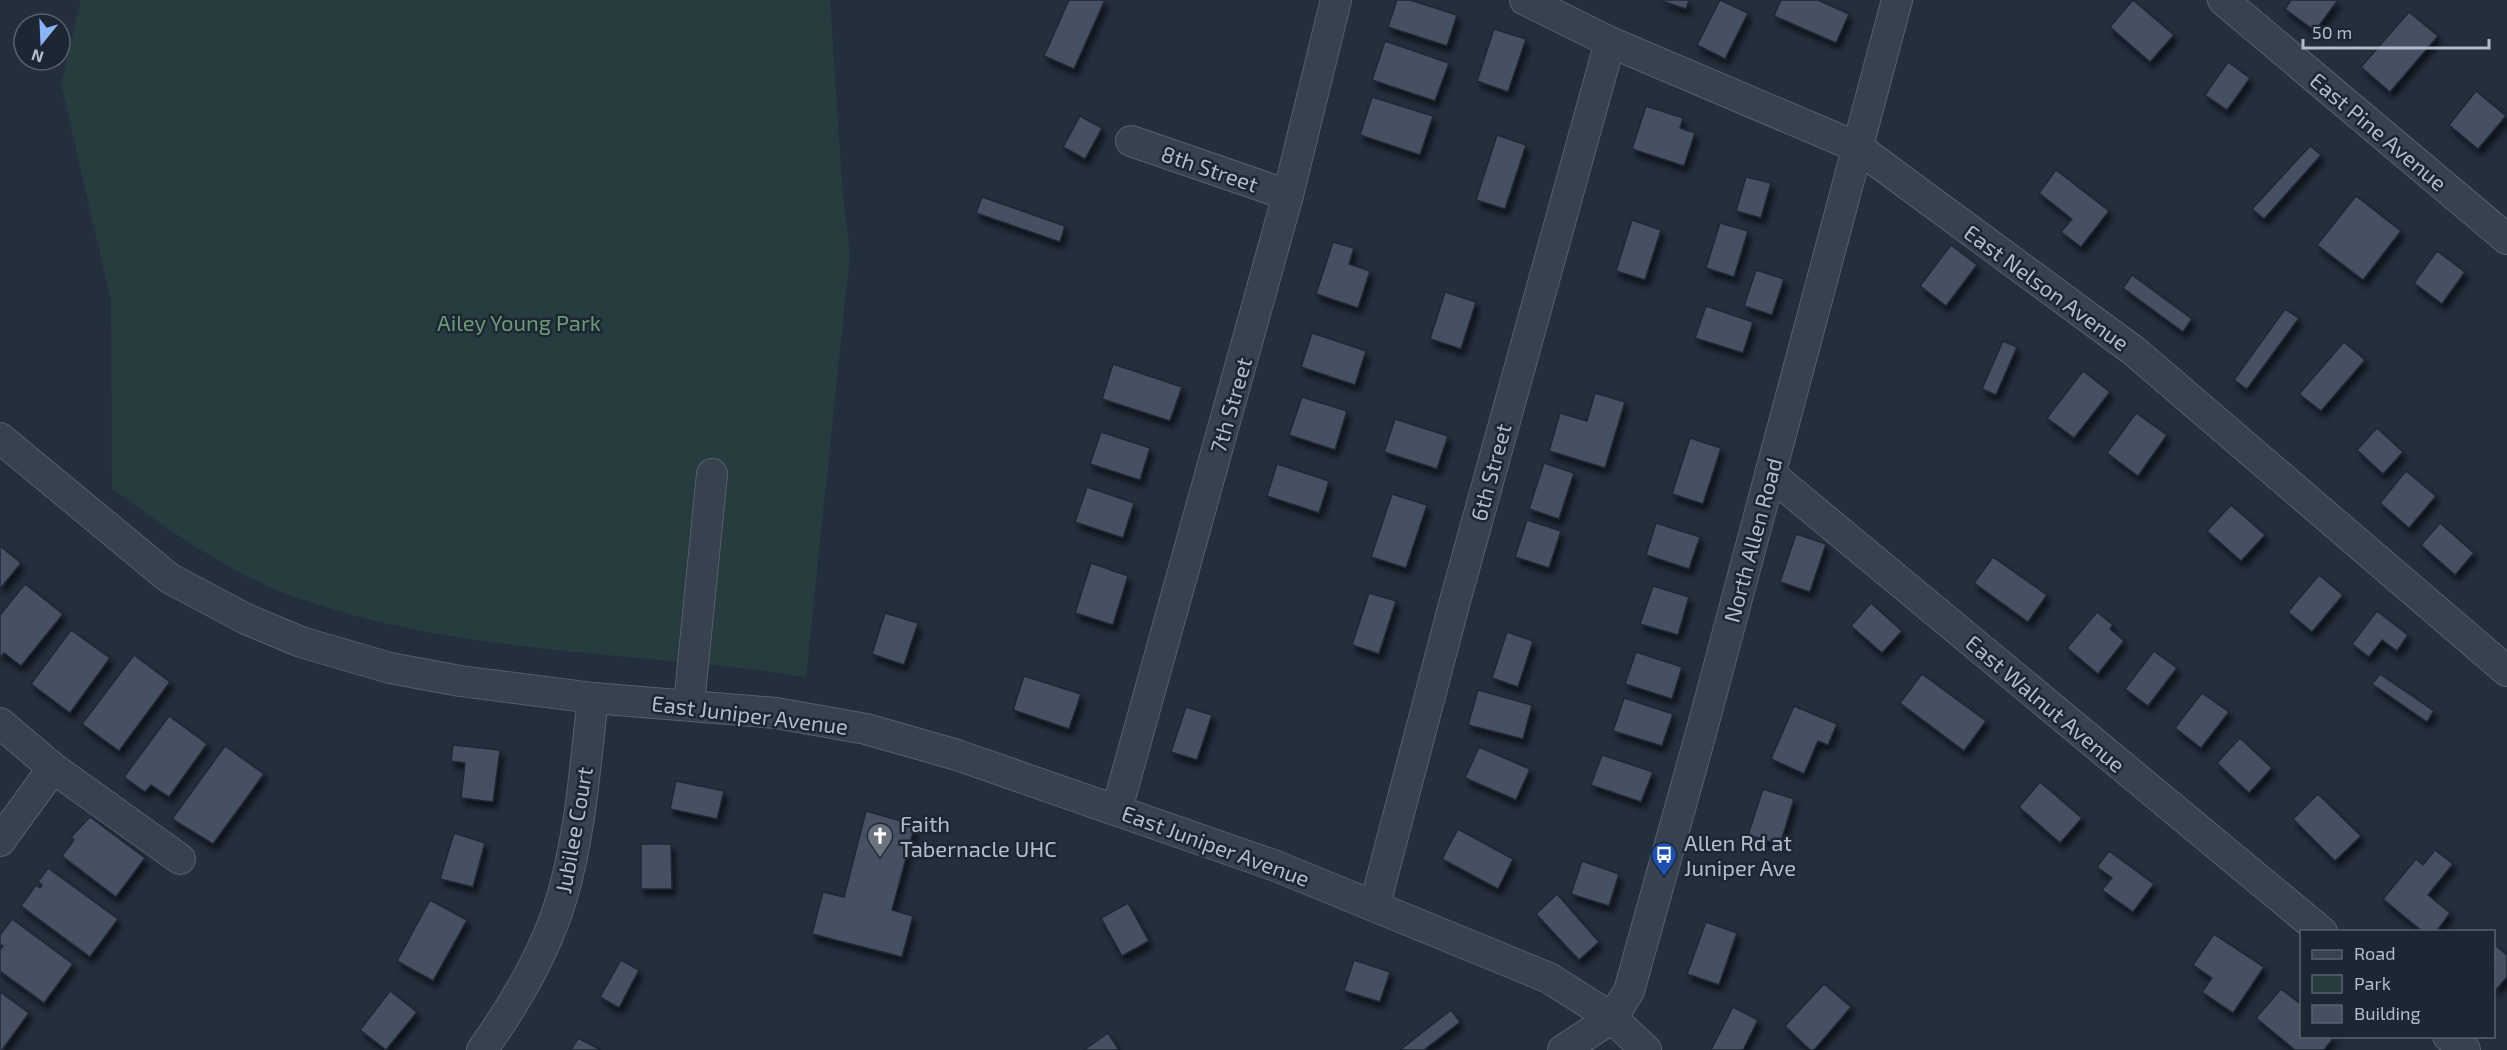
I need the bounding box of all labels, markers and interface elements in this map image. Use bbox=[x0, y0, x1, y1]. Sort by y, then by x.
north arrow bbox=[12, 12, 72, 72]
scale bar bbox=[2303, 12, 2489, 50]
text: 50 m bbox=[2312, 21, 2352, 43]
text: N bbox=[29, 46, 46, 68]
street label: East Pine Avenue bbox=[2306, 66, 2452, 196]
street label: 8th Street bbox=[1158, 139, 1262, 197]
street label: East Nelson Avenue bbox=[1960, 219, 2134, 355]
park label: Ailey Young Park bbox=[437, 309, 601, 335]
street label: 7th Street bbox=[1204, 354, 1256, 456]
street label: 6th Street bbox=[1465, 420, 1515, 524]
street label: North Allen Road bbox=[1718, 455, 1786, 625]
street label: East Walnut Avenue bbox=[1961, 629, 2131, 777]
street label: East Juniper Avenue bbox=[650, 689, 850, 739]
street label: Jubilee Court bbox=[549, 765, 597, 895]
street label: East Juniper Avenue bbox=[1119, 799, 1313, 891]
place label: Faith Tabernacle UHC bbox=[900, 810, 1057, 861]
church icon: Faith Tabernacle UHC bbox=[865, 821, 895, 859]
place label: Allen Rd at Juniper Ave bbox=[1684, 829, 1796, 880]
bus stop icon: Allen Rd at Juniper Ave bbox=[1649, 840, 1679, 878]
legend bbox=[2300, 930, 2495, 1038]
text: Road bbox=[2354, 942, 2395, 964]
text: Park bbox=[2354, 972, 2391, 994]
text: Building bbox=[2354, 1002, 2421, 1024]

